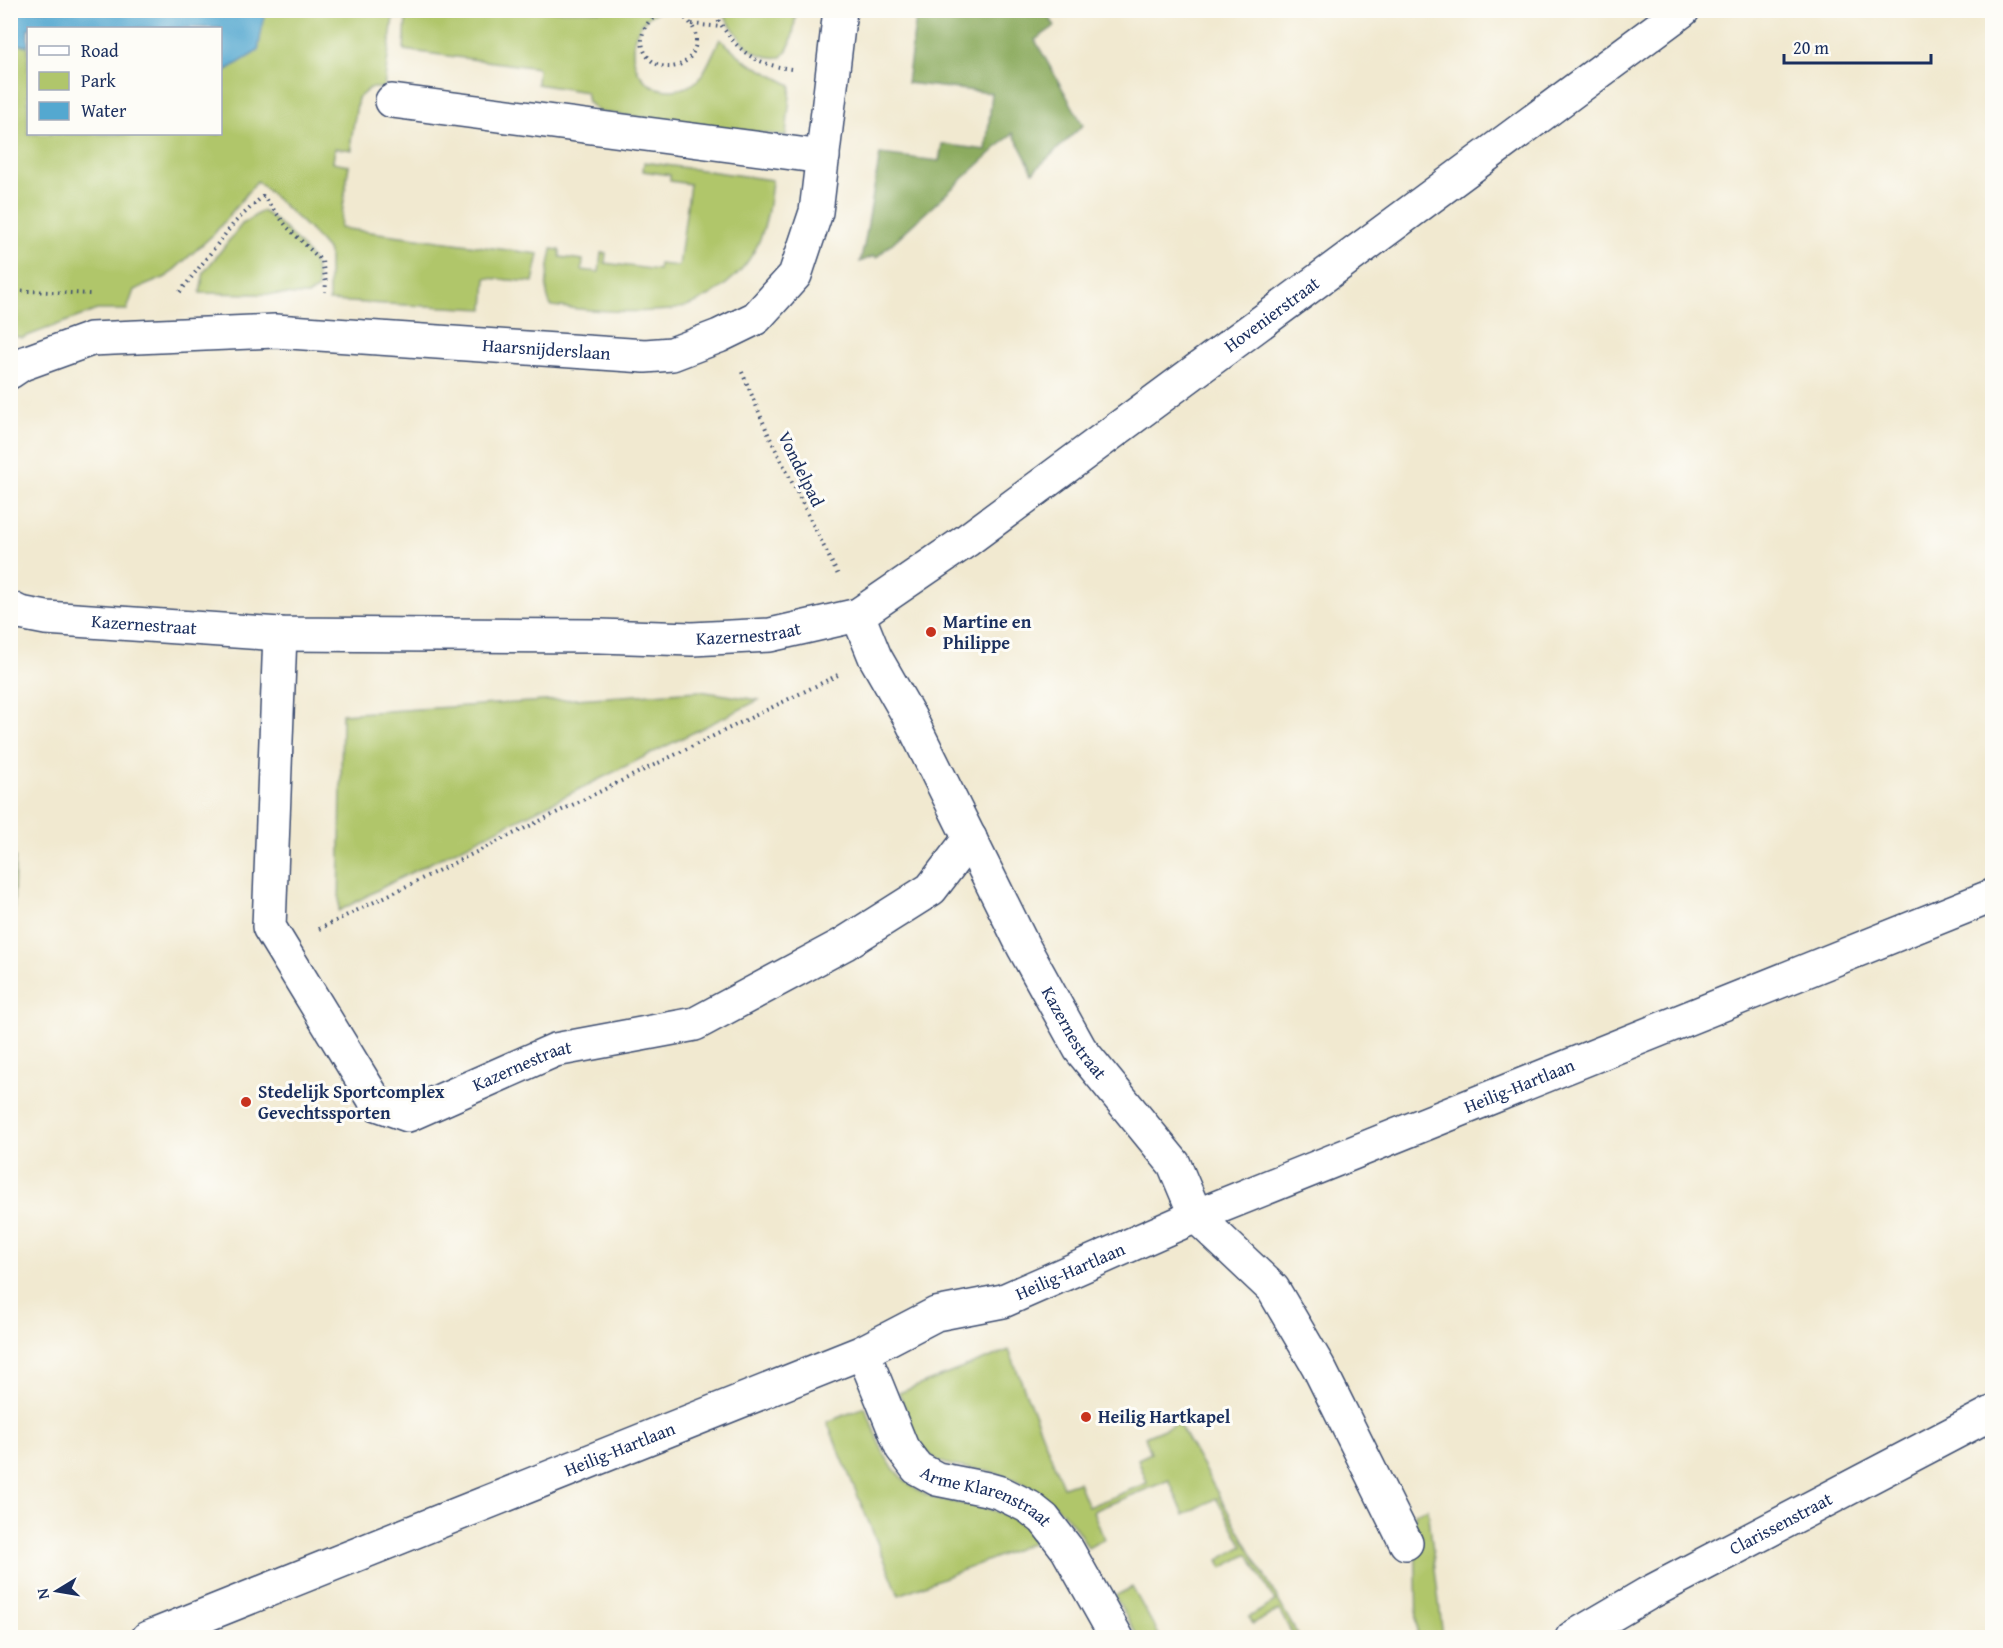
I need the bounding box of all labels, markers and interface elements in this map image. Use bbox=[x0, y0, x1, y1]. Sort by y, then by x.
legend bbox=[27, 27, 222, 135]
scale bar bbox=[1784, 27, 1931, 65]
text: 20 m bbox=[1793, 34, 1829, 61]
text: Road bbox=[81, 37, 119, 64]
text: Park bbox=[81, 67, 117, 94]
text: Water bbox=[81, 97, 127, 124]
street label: Hovenierstraat bbox=[1218, 269, 1325, 359]
street label: Haarsnijderslaan bbox=[481, 331, 611, 367]
street label: Vondelpad bbox=[772, 426, 831, 511]
street label: Kazernestraat bbox=[91, 607, 198, 641]
place label: Martine en Philippe bbox=[943, 608, 1032, 656]
street label: Kazernestraat bbox=[695, 614, 804, 652]
marker: Martine en Philippe bbox=[924, 625, 938, 639]
street label: Kazernestraat bbox=[1035, 981, 1114, 1086]
street label: Kazernestraat bbox=[468, 1033, 574, 1098]
street label: Heilig-Hartlaan bbox=[1460, 1051, 1579, 1120]
place label: Stedelijk Sportcomplex Gevechtssporten bbox=[258, 1078, 445, 1126]
marker: Stedelijk Sportcomplex Gevechtssporten bbox=[239, 1095, 253, 1109]
street label: Heilig-Hartlaan bbox=[1011, 1235, 1129, 1307]
place label: Heilig Hartkapel bbox=[1098, 1403, 1231, 1430]
marker: Heilig Hartkapel bbox=[1079, 1410, 1093, 1424]
street label: Heilig-Hartlaan bbox=[560, 1415, 679, 1483]
street label: Arme Klarenstraat bbox=[916, 1458, 1059, 1532]
street label: Clarissenstraat bbox=[1724, 1485, 1837, 1562]
north arrow bbox=[27, 1561, 87, 1621]
text: N bbox=[29, 1586, 55, 1601]

